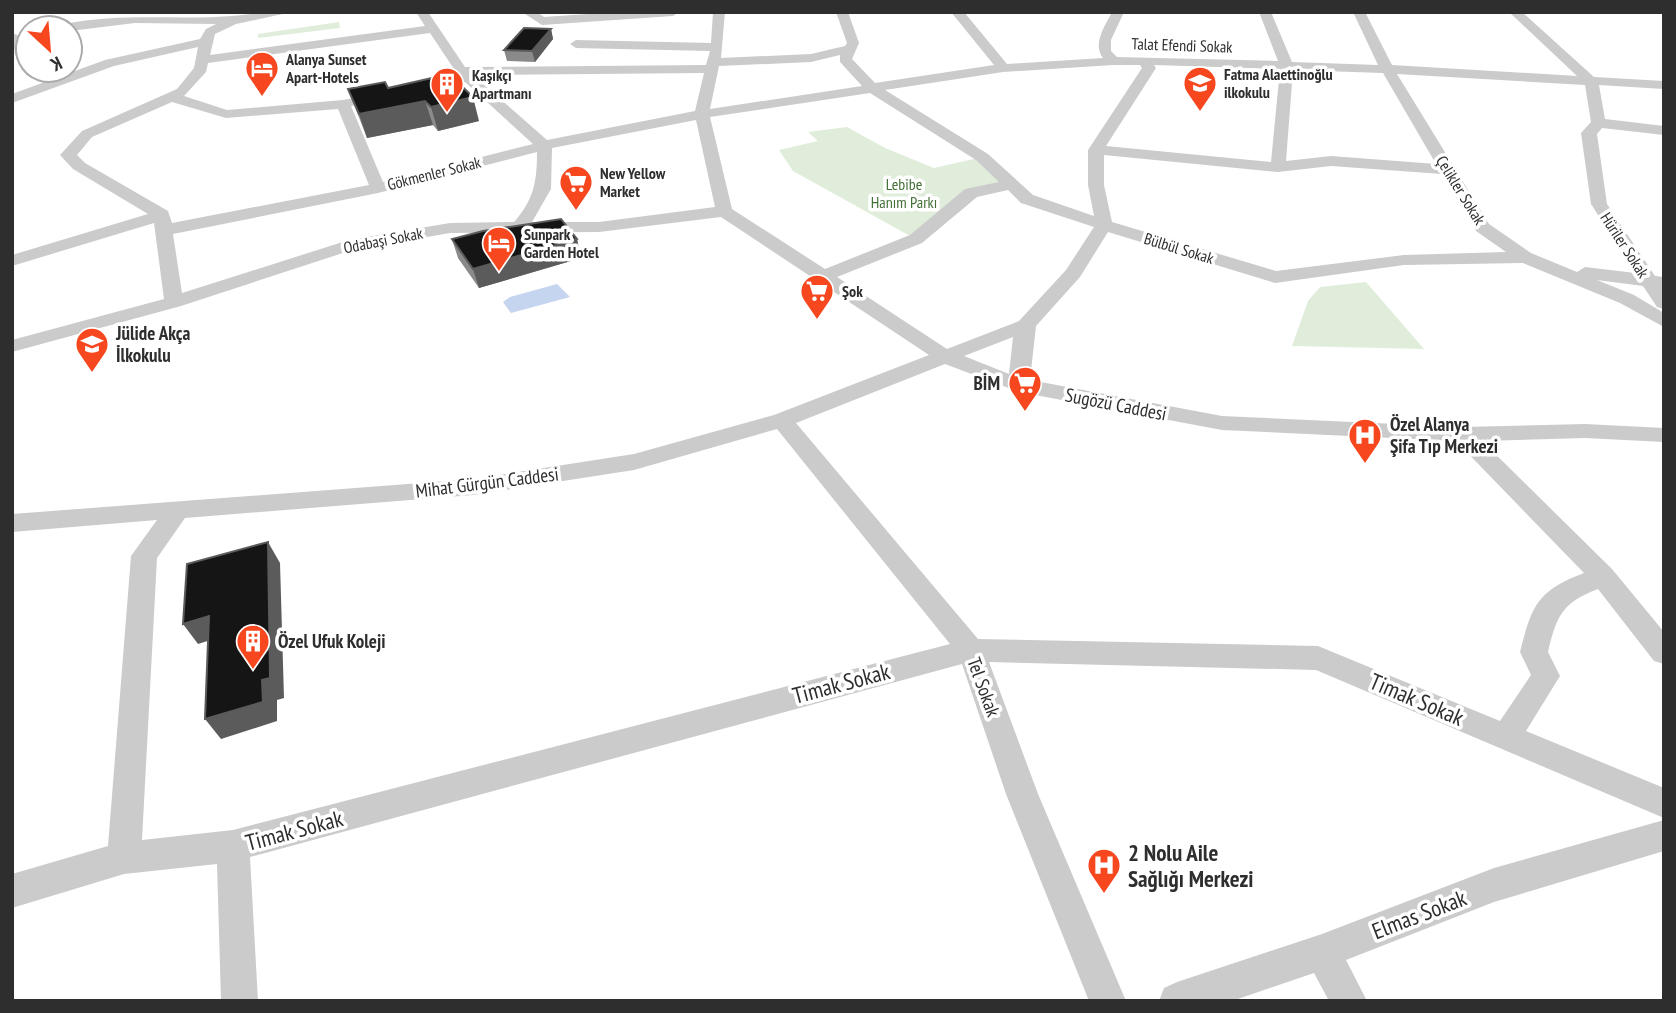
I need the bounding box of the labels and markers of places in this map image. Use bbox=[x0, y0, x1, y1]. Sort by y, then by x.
hotel icon: Alanya Sunset Apart-Hotels bbox=[243, 49, 281, 98]
place label: Alanya Sunset Apart-Hotels bbox=[285, 49, 367, 87]
school or university icon: Fatma Alaettinoğlu ilkokulu bbox=[1181, 64, 1219, 113]
place label: Fatma Alaettinoğlu ilkokulu bbox=[1224, 64, 1333, 102]
building icon: Kaşıkçı Apartmanı bbox=[428, 65, 466, 114]
place label: Kaşıkçı Apartmanı bbox=[471, 65, 532, 103]
supermarket icon: New Yellow Market bbox=[557, 163, 595, 212]
place label: New Yellow Market bbox=[600, 163, 666, 201]
hotel icon: Sunpark Garden Hotel bbox=[480, 224, 518, 273]
place label: Sunpark Garden Hotel bbox=[524, 224, 599, 262]
supermarket icon: Şok bbox=[798, 272, 836, 321]
place label: Şok bbox=[842, 281, 863, 301]
place label: Jülide Akça İlkokulu bbox=[115, 321, 191, 367]
school or university icon: Jülide Akça İlkokulu bbox=[73, 325, 111, 374]
supermarket icon: BİM bbox=[1006, 364, 1044, 413]
place label: BİM bbox=[974, 371, 1000, 395]
place label: Özel Alanya Şifa Tıp Merkezi bbox=[1390, 412, 1498, 458]
hospital icon: Özel Alanya Şifa Tıp Merkezi bbox=[1346, 416, 1384, 465]
building icon: Özel Ufuk Koleji bbox=[234, 622, 272, 671]
place label: Özel Ufuk Koleji bbox=[278, 629, 385, 653]
place label: 2 Nolu Aile Sağlığı Merkezi bbox=[1128, 838, 1254, 893]
hospital icon: 2 Nolu Aile Sağlığı Merkezi bbox=[1085, 846, 1123, 895]

